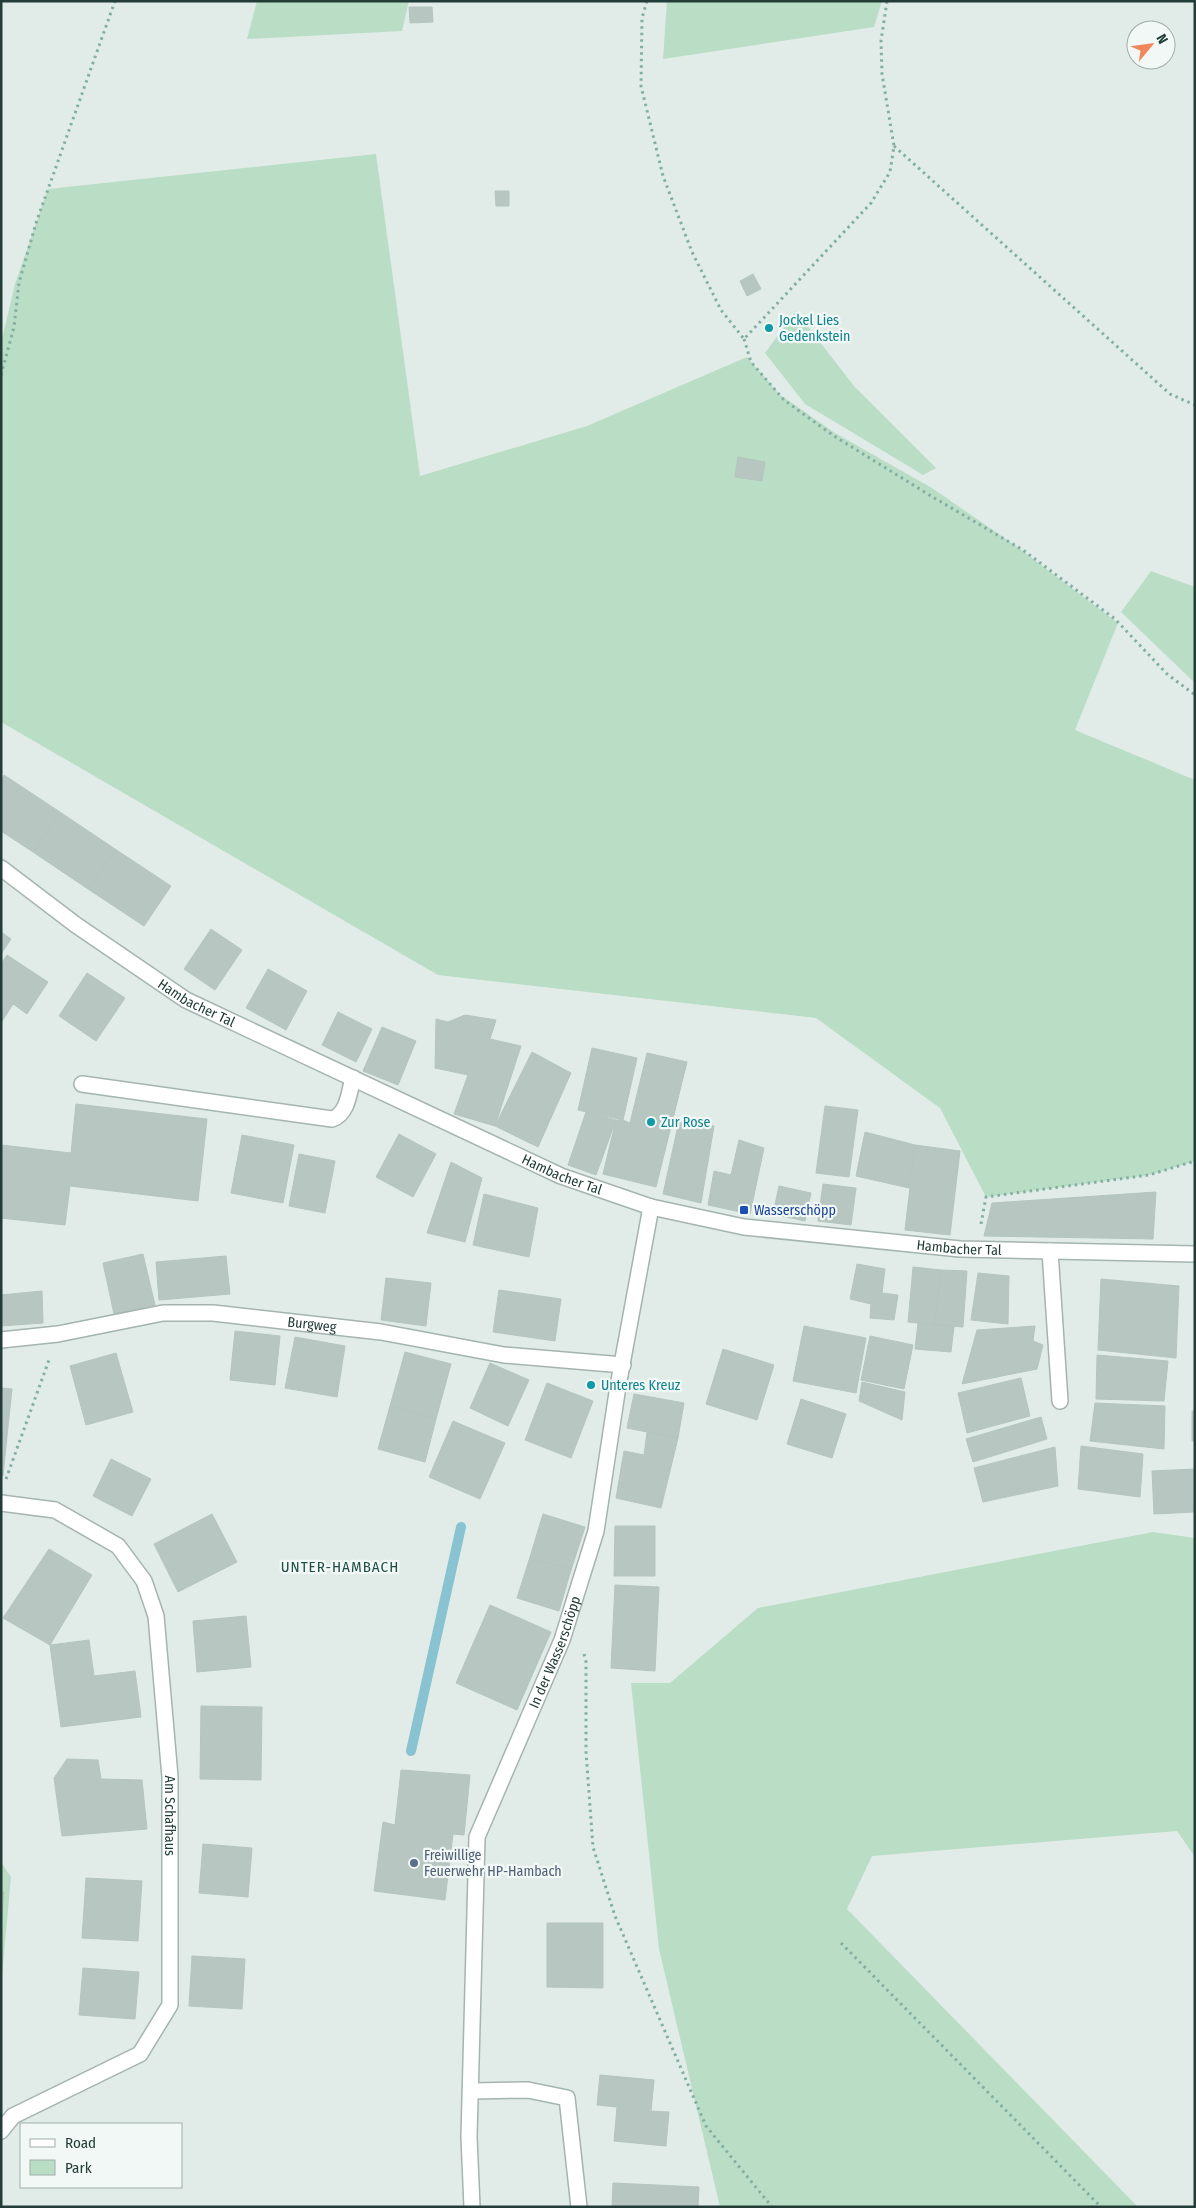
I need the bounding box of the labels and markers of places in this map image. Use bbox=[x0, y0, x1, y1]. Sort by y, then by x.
place label: Jockel Lies Gedenkstein bbox=[779, 312, 850, 345]
marker: Jockel Lies Gedenkstein bbox=[763, 322, 775, 334]
place label: Zur Rose bbox=[661, 1114, 711, 1131]
marker: Zur Rose bbox=[645, 1116, 657, 1128]
place label: Wasserschöpp bbox=[754, 1202, 836, 1219]
marker: Wasserschöpp bbox=[738, 1204, 750, 1216]
place label: Unteres Kreuz bbox=[601, 1377, 681, 1394]
marker: Unteres Kreuz bbox=[585, 1379, 597, 1391]
place label: Freiwillige Feuerwehr HP-Hambach bbox=[424, 1847, 562, 1880]
marker: Freiwillige Feuerwehr HP-Hambach bbox=[408, 1857, 420, 1869]

